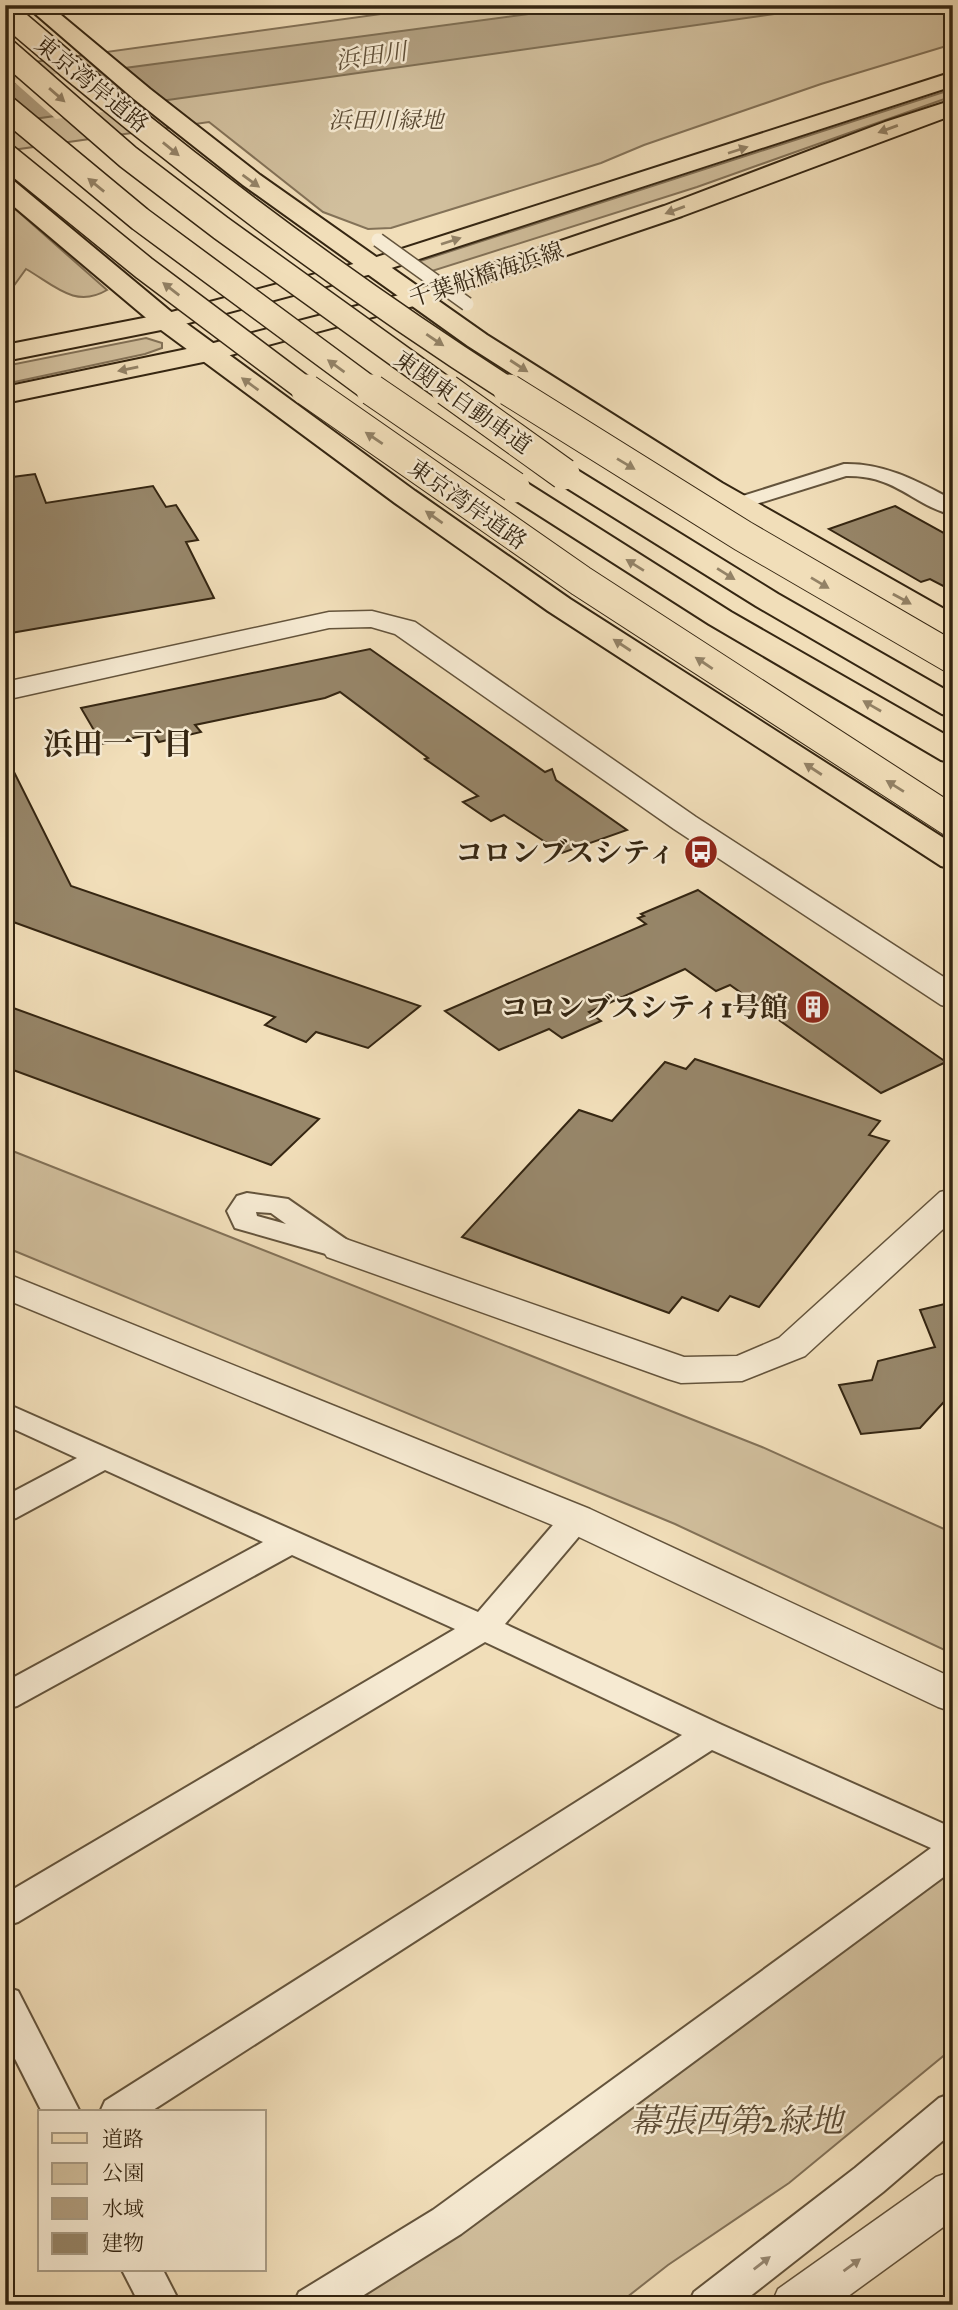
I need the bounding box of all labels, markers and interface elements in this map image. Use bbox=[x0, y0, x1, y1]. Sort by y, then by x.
street label: 東京湾岸道路 bbox=[30, 30, 154, 138]
water label: 浜田川 bbox=[333, 36, 412, 76]
one-way arrow bbox=[48, 87, 66, 103]
park label: 浜田川緑地 bbox=[329, 106, 447, 134]
one-way arrow bbox=[878, 124, 899, 135]
one-way arrow bbox=[163, 141, 180, 156]
one-way arrow bbox=[728, 144, 749, 155]
one-way arrow bbox=[242, 174, 260, 188]
one-way arrow bbox=[88, 177, 106, 192]
one-way arrow bbox=[665, 204, 686, 215]
street label: 千葉船橋海浜線 bbox=[405, 236, 567, 312]
one-way arrow bbox=[441, 236, 462, 246]
one-way arrow bbox=[162, 282, 180, 296]
one-way arrow bbox=[426, 333, 444, 347]
street label: 東関東自動車道 bbox=[389, 344, 537, 460]
one-way arrow bbox=[510, 359, 529, 372]
one-way arrow bbox=[327, 360, 345, 374]
one-way arrow bbox=[117, 364, 139, 375]
one-way arrow bbox=[241, 377, 259, 391]
one-way arrow bbox=[365, 431, 383, 445]
street label: 東京湾岸道路 bbox=[403, 453, 533, 555]
one-way arrow bbox=[616, 457, 635, 470]
one-way arrow bbox=[425, 510, 443, 524]
one-way arrow bbox=[625, 558, 645, 571]
one-way arrow bbox=[716, 568, 735, 581]
one-way arrow bbox=[810, 576, 829, 589]
one-way arrow bbox=[892, 593, 911, 605]
one-way arrow bbox=[612, 639, 632, 652]
one-way arrow bbox=[695, 656, 713, 670]
one-way arrow bbox=[863, 700, 882, 713]
district label: 浜田一丁目 bbox=[43, 726, 193, 762]
one-way arrow bbox=[803, 762, 823, 775]
one-way arrow bbox=[885, 780, 904, 793]
bus stop icon: コロンブスシティ bbox=[682, 833, 720, 871]
place label: コロンブスシティ bbox=[455, 835, 676, 870]
building icon: コロンブスシティ1号館 bbox=[794, 988, 832, 1026]
place label: コロンブスシティ1号館 bbox=[500, 990, 788, 1025]
park label: 幕張西第2緑地 bbox=[629, 2101, 846, 2141]
legend bbox=[38, 2110, 266, 2272]
text: 道路 bbox=[102, 2126, 144, 2152]
text: 公園 bbox=[102, 2160, 144, 2186]
text: 水域 bbox=[102, 2196, 144, 2222]
text: 建物 bbox=[102, 2230, 144, 2256]
one-way arrow bbox=[753, 2257, 771, 2271]
one-way arrow bbox=[842, 2258, 861, 2272]

